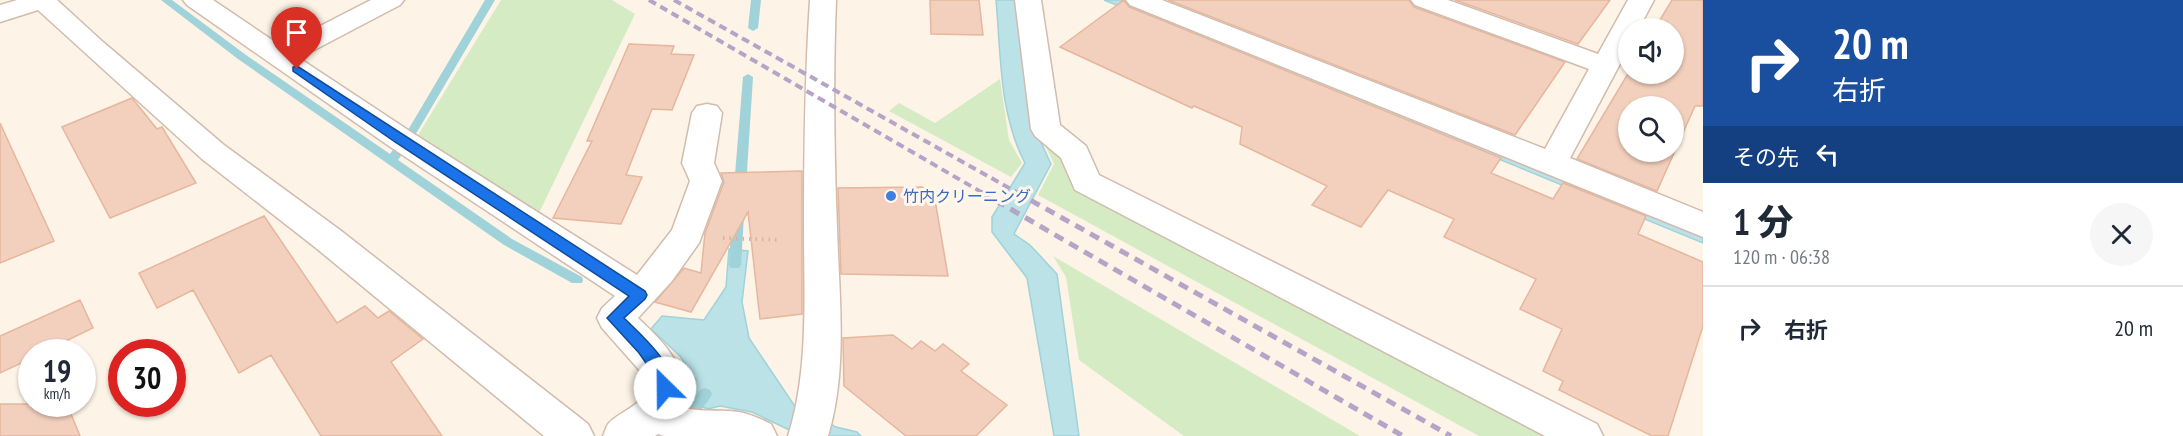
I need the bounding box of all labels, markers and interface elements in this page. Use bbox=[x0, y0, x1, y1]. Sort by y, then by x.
pin bbox=[271, 7, 322, 69]
icon: arrive bbox=[280, 16, 313, 49]
text: 20 m bbox=[1832, 16, 1909, 71]
map controls bbox=[1618, 18, 1684, 162]
button: sound bbox=[1618, 18, 1684, 84]
icon: right bbox=[1733, 24, 1811, 102]
text: 右折 bbox=[1832, 73, 1886, 107]
button: search bbox=[1618, 96, 1684, 162]
icon: left bbox=[1811, 138, 1844, 171]
text: その先 bbox=[1733, 143, 1799, 171]
place label: 竹内クリーニング bbox=[903, 186, 1031, 206]
marker: 竹内クリーニング bbox=[884, 189, 898, 203]
text: 1 分 bbox=[1733, 198, 1794, 245]
button: close bbox=[2090, 203, 2153, 266]
text: 120 m · 06:38 bbox=[1733, 244, 1830, 270]
icon: right bbox=[1733, 312, 1766, 345]
text: 20 m bbox=[2114, 314, 2153, 342]
text: 右折 bbox=[1784, 316, 1828, 344]
speed limit sign: 30 bbox=[108, 339, 186, 417]
text: 19 bbox=[43, 351, 71, 390]
position arrow bbox=[633, 356, 697, 420]
text: km/h bbox=[44, 384, 70, 403]

